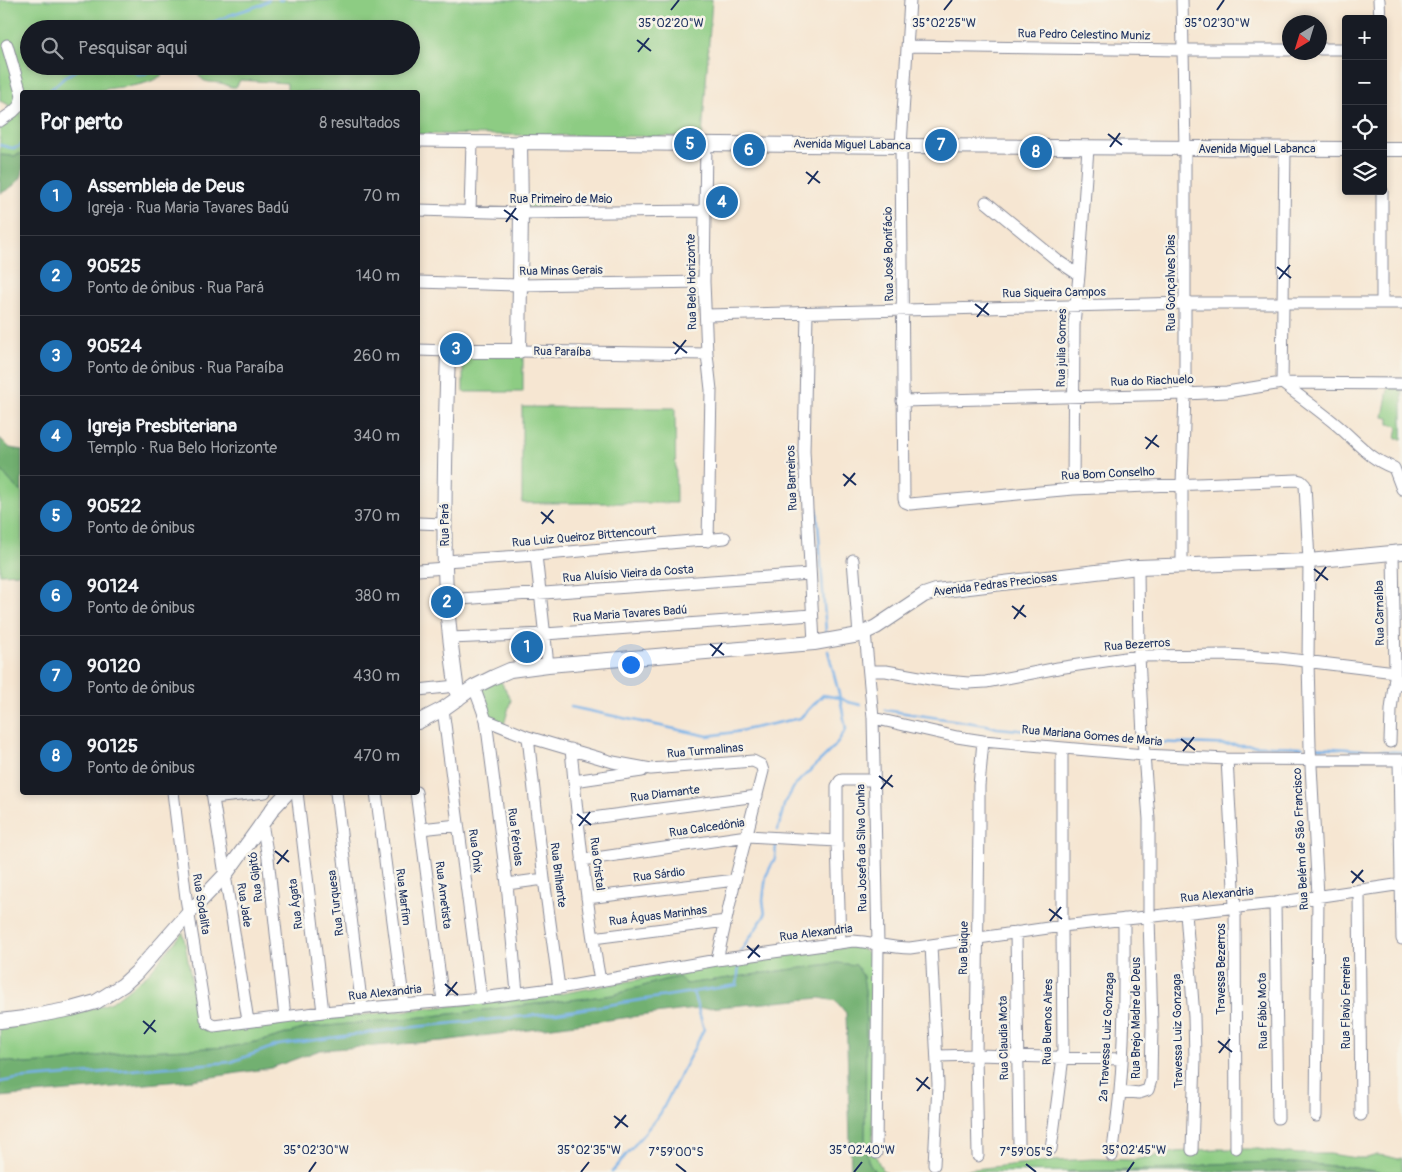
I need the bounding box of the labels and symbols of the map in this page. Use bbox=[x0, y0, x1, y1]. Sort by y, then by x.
north arrow bbox=[1282, 15, 1327, 60]
text: 35°02'20"W bbox=[638, 16, 704, 31]
text: 35°02'25"W bbox=[912, 16, 976, 31]
text: 35°02'30"W bbox=[1184, 16, 1250, 31]
street label: Rua Pedro Celestino Muniz bbox=[1017, 26, 1151, 44]
pin: 5 bbox=[674, 125, 706, 163]
pin: 7 bbox=[925, 126, 957, 164]
pin: 6 bbox=[733, 131, 765, 169]
pin: 8 bbox=[1020, 133, 1052, 171]
street label: Avenida Miguel Labanca bbox=[793, 136, 911, 154]
street label: Avenida Miguel Labanca bbox=[1198, 142, 1316, 157]
pin: 4 bbox=[706, 183, 738, 221]
street label: Rua Primeiro de Maio bbox=[510, 192, 613, 207]
street label: Rua José Bonifácio bbox=[881, 206, 897, 302]
street label: Rua Belo Horizonte bbox=[684, 234, 700, 330]
street label: Rua Gonçalves Dias bbox=[1164, 234, 1179, 331]
street label: Rua Minas Gerais bbox=[519, 263, 603, 279]
street label: Rua Siqueira Campos bbox=[1002, 285, 1107, 301]
street label: Rua julia Gomes bbox=[1054, 308, 1070, 388]
pin: 3 bbox=[440, 330, 472, 368]
street label: Rua Paraíba bbox=[533, 344, 591, 360]
street label: Rua do Riachuelo bbox=[1110, 372, 1195, 390]
street label: Rua Barreiros bbox=[783, 444, 801, 511]
street label: Rua Bom Conselho bbox=[1061, 464, 1156, 484]
street label: Rua Pará bbox=[438, 503, 453, 546]
street label: Rua Luiz Queiroz Bittencourt bbox=[511, 523, 657, 551]
street label: Rua Aluísio Vieira da Costa bbox=[562, 562, 694, 586]
street label: Avenida Pedras Preciosas bbox=[932, 570, 1058, 600]
street label: Rua Carnaíba bbox=[1372, 580, 1388, 646]
pin: 2 bbox=[431, 583, 463, 621]
street label: Rua Maria Tavares Badú bbox=[572, 603, 688, 625]
pin: 1 bbox=[511, 628, 543, 666]
street label: Rua Bezerros bbox=[1103, 635, 1171, 655]
your location bbox=[618, 652, 644, 678]
street label: Rua Mariana Gomes de Maria bbox=[1021, 722, 1163, 750]
street label: Rua Turmalinas bbox=[666, 740, 744, 762]
street label: Rua Belém de São Francisco bbox=[1290, 767, 1312, 911]
street label: Rua Diamante bbox=[629, 782, 701, 806]
street label: Rua Josefa da Silva Cunha bbox=[853, 783, 871, 912]
street label: Rua Pérolas bbox=[504, 807, 526, 868]
street label: Rua Calcedônia bbox=[668, 815, 746, 841]
street label: Rua Ônix bbox=[465, 828, 486, 874]
street label: Rua Cristal bbox=[586, 836, 608, 892]
street label: Rua Brilhante bbox=[547, 842, 569, 909]
street label: Rua Gipitó bbox=[245, 851, 267, 903]
street label: Rua Ametista bbox=[431, 860, 455, 930]
street label: Rua Sárdio bbox=[632, 864, 686, 886]
street label: Rua Marfim bbox=[392, 868, 414, 927]
street label: Rua Turquesa bbox=[324, 869, 347, 937]
street label: Rua Sodalita bbox=[189, 872, 213, 936]
street label: Rua Ágata bbox=[284, 877, 307, 930]
street label: Rua Jade bbox=[233, 882, 255, 928]
street label: Rua Alexandria bbox=[1180, 884, 1255, 906]
street label: Rua Águas Marinhas bbox=[608, 901, 709, 929]
street label: Rua Alexandria bbox=[779, 921, 854, 945]
street label: Rua Buique bbox=[956, 921, 972, 975]
street label: Travessa Bezerros bbox=[1214, 923, 1229, 1015]
street label: Rua Brejo Madre de Deus bbox=[1129, 956, 1144, 1079]
street label: Rua Flavio Ferreira bbox=[1339, 956, 1354, 1049]
street label: 2ª Travessa Luiz Gonzaga bbox=[1096, 971, 1118, 1102]
street label: Rua Fábio Mota bbox=[1255, 972, 1271, 1049]
street label: Travessa Luiz Gonzaga bbox=[1169, 973, 1186, 1088]
street label: Rua Buenos Aires bbox=[1040, 978, 1056, 1065]
street label: Rua Alexandria bbox=[348, 982, 423, 1004]
street label: Rua Claudia Mota bbox=[996, 995, 1012, 1080]
text: 35°02'30"W bbox=[283, 1143, 349, 1158]
text: 35°02'35"W bbox=[557, 1143, 621, 1158]
text: 35°02'40"W bbox=[829, 1143, 895, 1158]
text: 35°02'45"W bbox=[1102, 1143, 1166, 1158]
text: 7°59'00"S bbox=[649, 1145, 703, 1160]
text: 7°59'05"S bbox=[999, 1145, 1053, 1160]

